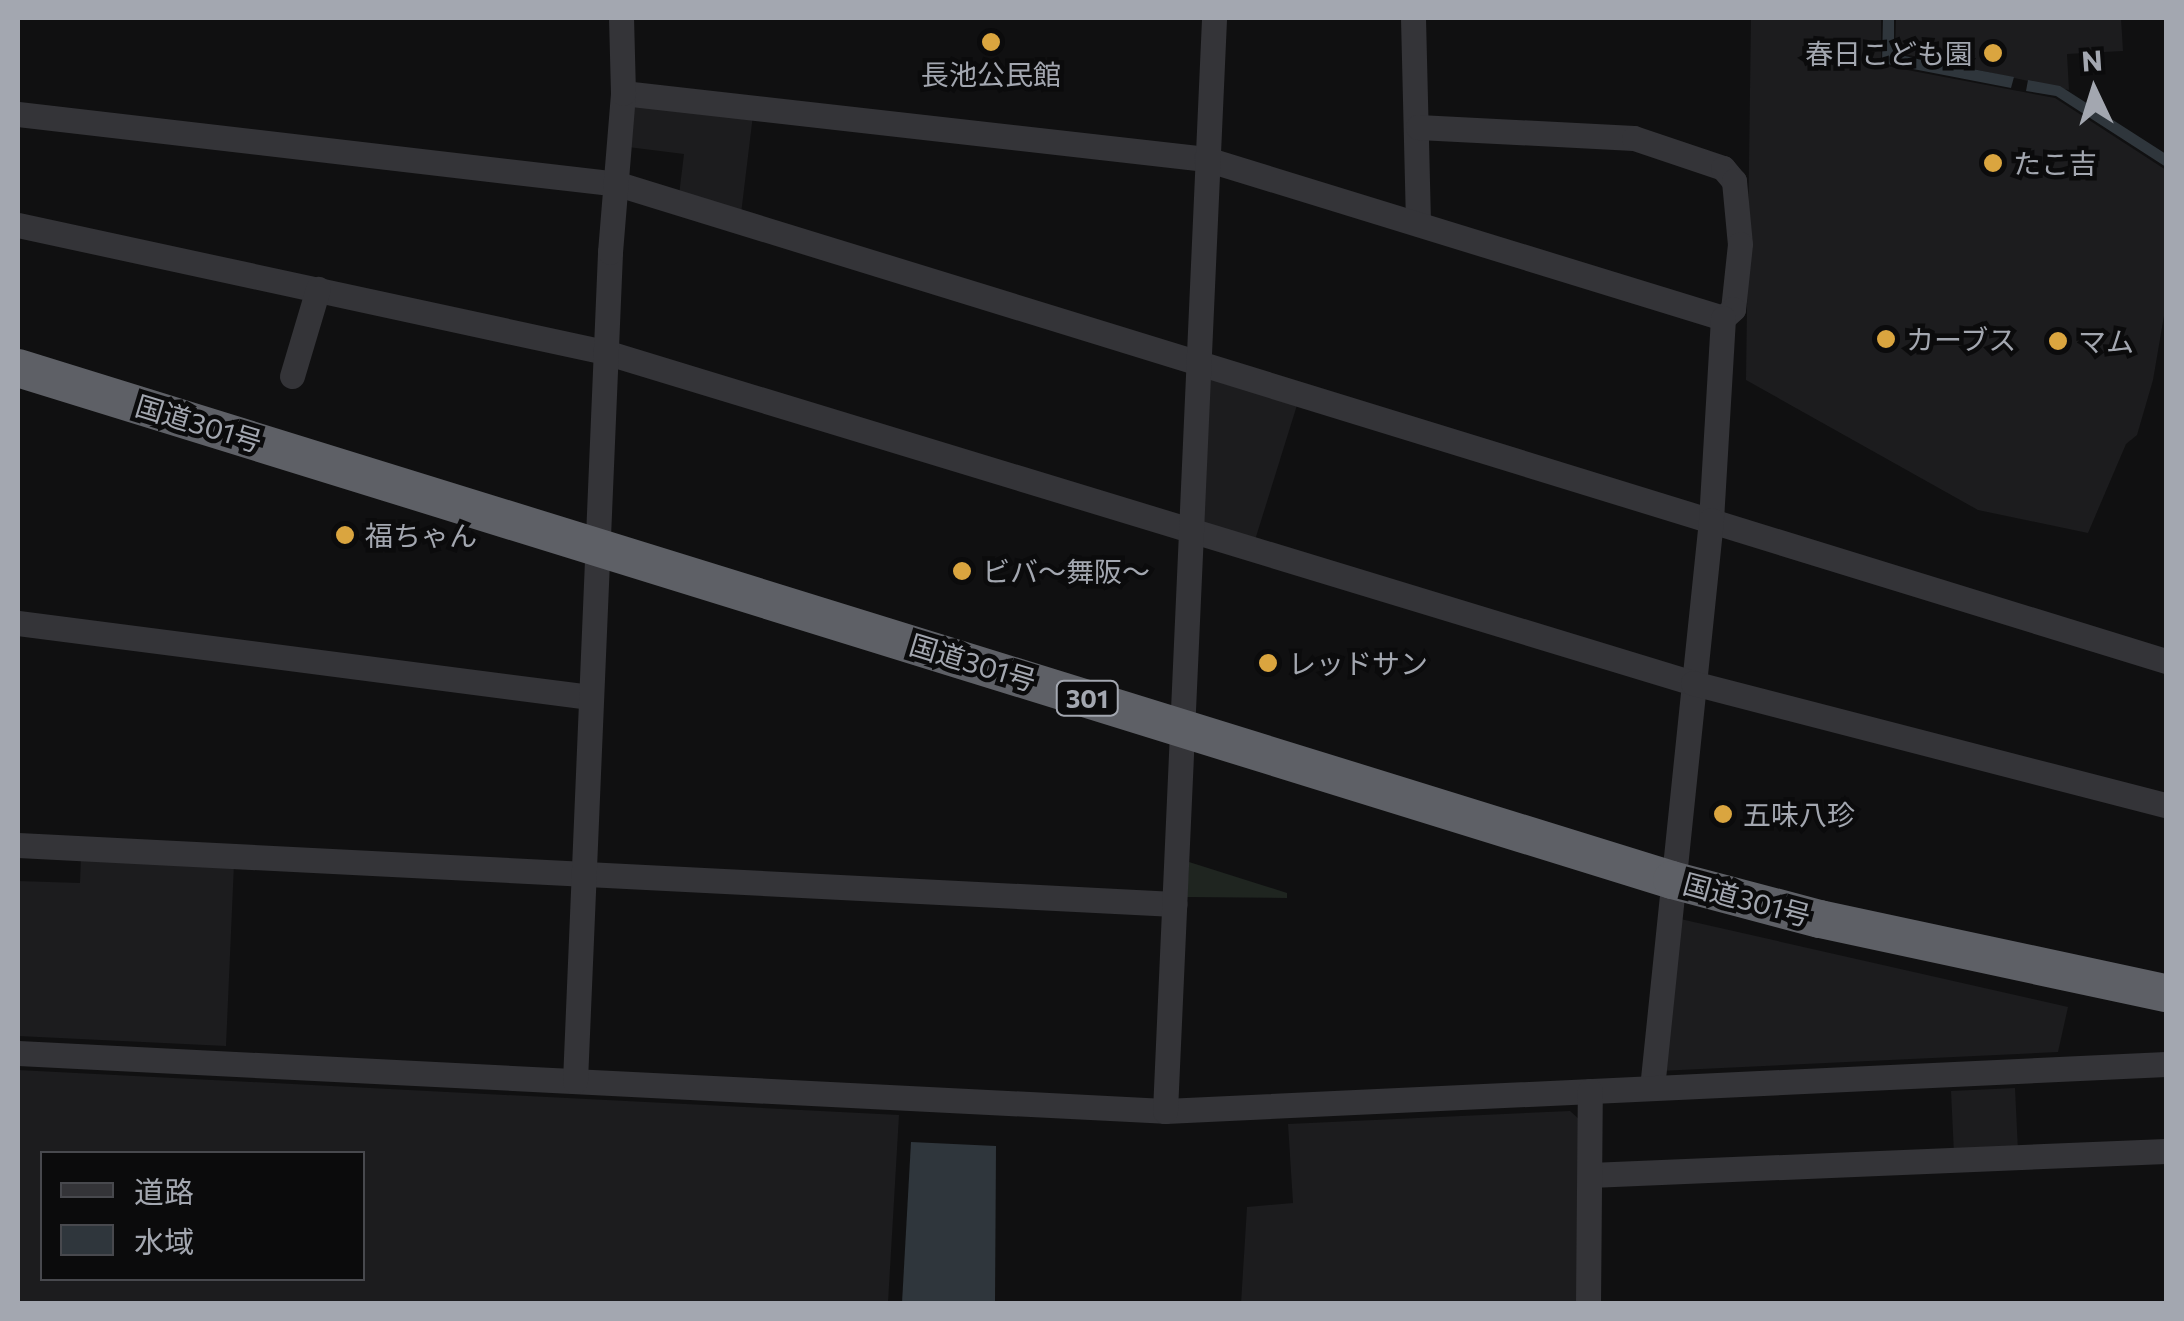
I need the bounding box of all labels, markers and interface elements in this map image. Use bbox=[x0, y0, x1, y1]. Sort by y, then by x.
marker: 長池公民館 bbox=[980, 31, 1002, 53]
place label: 春日こども園 bbox=[1805, 36, 1973, 70]
north arrow bbox=[2044, 40, 2144, 140]
marker: 春日こども園 bbox=[1982, 42, 2004, 64]
text: N bbox=[2080, 42, 2104, 78]
place label: 長池公民館 bbox=[921, 57, 1061, 91]
place label: たこ吉 bbox=[2013, 146, 2097, 180]
marker: たこ吉 bbox=[1982, 152, 2004, 174]
place label: カーブス bbox=[1906, 322, 2018, 356]
place label: マム bbox=[2078, 324, 2134, 358]
marker: カーブス bbox=[1875, 328, 1897, 350]
marker: マム bbox=[2047, 330, 2069, 352]
street label: 国道301号 bbox=[132, 388, 266, 458]
place label: 福ちゃん bbox=[365, 518, 477, 552]
marker: 福ちゃん bbox=[334, 524, 356, 546]
place label: ビバ～舞阪～ bbox=[982, 554, 1150, 588]
marker: ビバ～舞阪～ bbox=[951, 560, 973, 582]
street label: 国道301号 bbox=[906, 627, 1040, 697]
place label: レッドサン bbox=[1288, 646, 1428, 680]
marker: レッドサン bbox=[1257, 652, 1279, 674]
road number: 301 bbox=[1054, 678, 1120, 718]
place label: 五味八珍 bbox=[1743, 797, 1855, 831]
marker: 五味八珍 bbox=[1712, 803, 1734, 825]
street label: 国道301号 bbox=[1680, 866, 1814, 932]
legend bbox=[40, 1151, 365, 1281]
text: 道路 bbox=[134, 1172, 194, 1209]
text: 水域 bbox=[134, 1222, 194, 1259]

